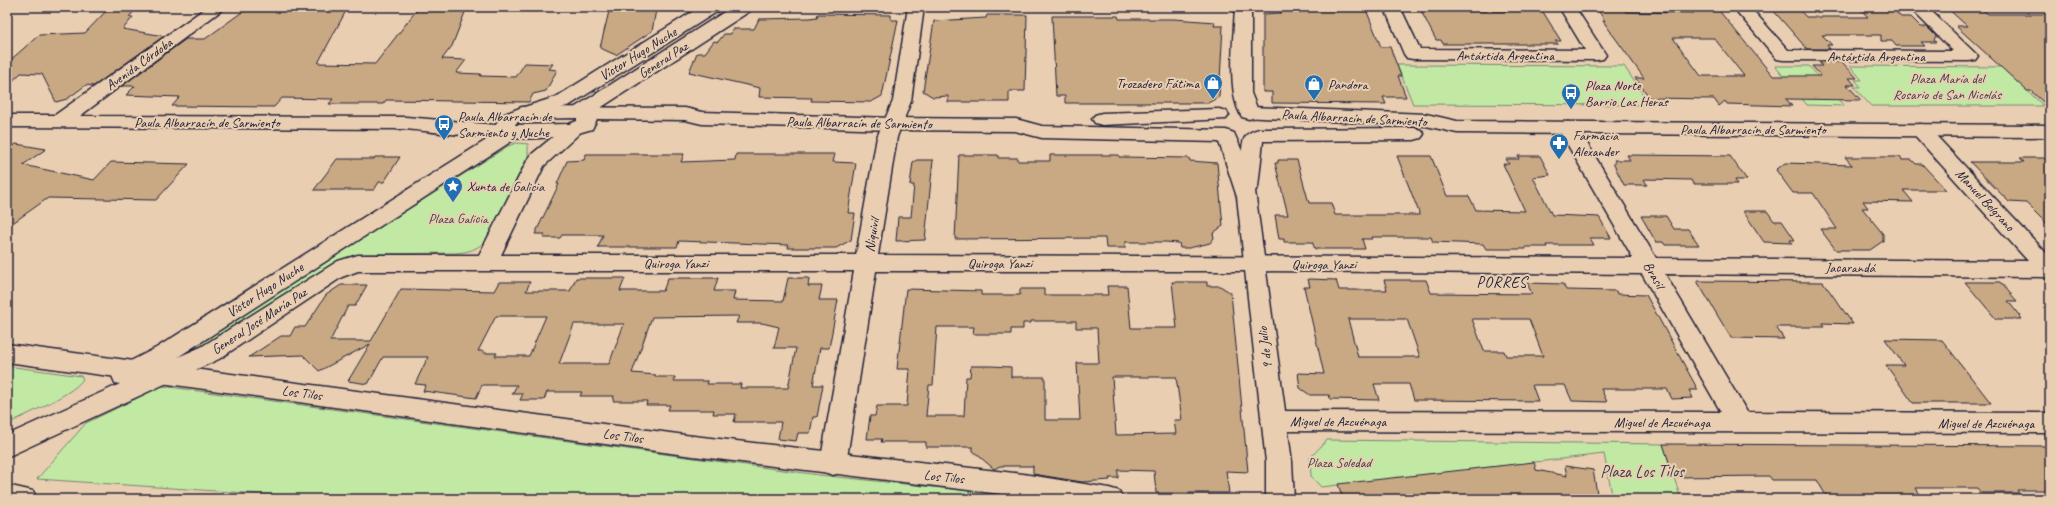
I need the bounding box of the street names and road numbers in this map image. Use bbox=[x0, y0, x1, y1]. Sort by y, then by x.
street label: Víctor Hugo Nuche bbox=[596, 23, 681, 84]
street label: Avenida Córdoba bbox=[102, 33, 177, 94]
street label: General Paz bbox=[635, 37, 692, 82]
street label: Antártida Argentina bbox=[1456, 47, 1555, 64]
street label: Antártida Argentina bbox=[1827, 48, 1926, 65]
street label: Paula Albarracín de Sarmiento bbox=[1281, 106, 1429, 130]
street label: Paula Albarracín de Sarmiento bbox=[786, 113, 934, 133]
street label: Paula Albarracín de Sarmiento bbox=[134, 114, 282, 131]
street label: Paula Albarracín de Sarmiento bbox=[1680, 121, 1828, 138]
street label: Manuel Belgrano bbox=[1952, 165, 2019, 235]
street label: Niquivil bbox=[861, 214, 883, 253]
street label: Quiroga Yanzi bbox=[644, 255, 711, 272]
street label: Quiroga Yanzi bbox=[968, 255, 1035, 272]
street label: Quiroga Yanzi bbox=[1292, 256, 1359, 273]
street label: Víctor Hugo Nuche bbox=[224, 258, 308, 321]
street label: Brasil bbox=[1640, 259, 1670, 294]
street label: Jacarandá bbox=[1824, 259, 1877, 276]
street label: General José María Paz bbox=[208, 283, 311, 358]
street label: 9 de Julio bbox=[1254, 325, 1276, 370]
street label: Los Tilos bbox=[281, 382, 324, 404]
street label: Miguel de Azcuénaga bbox=[1290, 413, 1387, 430]
street label: Miguel de Azcuénaga bbox=[1614, 414, 1711, 431]
street label: Miguel de Azcuénaga bbox=[1938, 415, 2035, 432]
street label: Los Tilos bbox=[602, 425, 645, 447]
street label: Los Tilos bbox=[923, 466, 966, 488]

